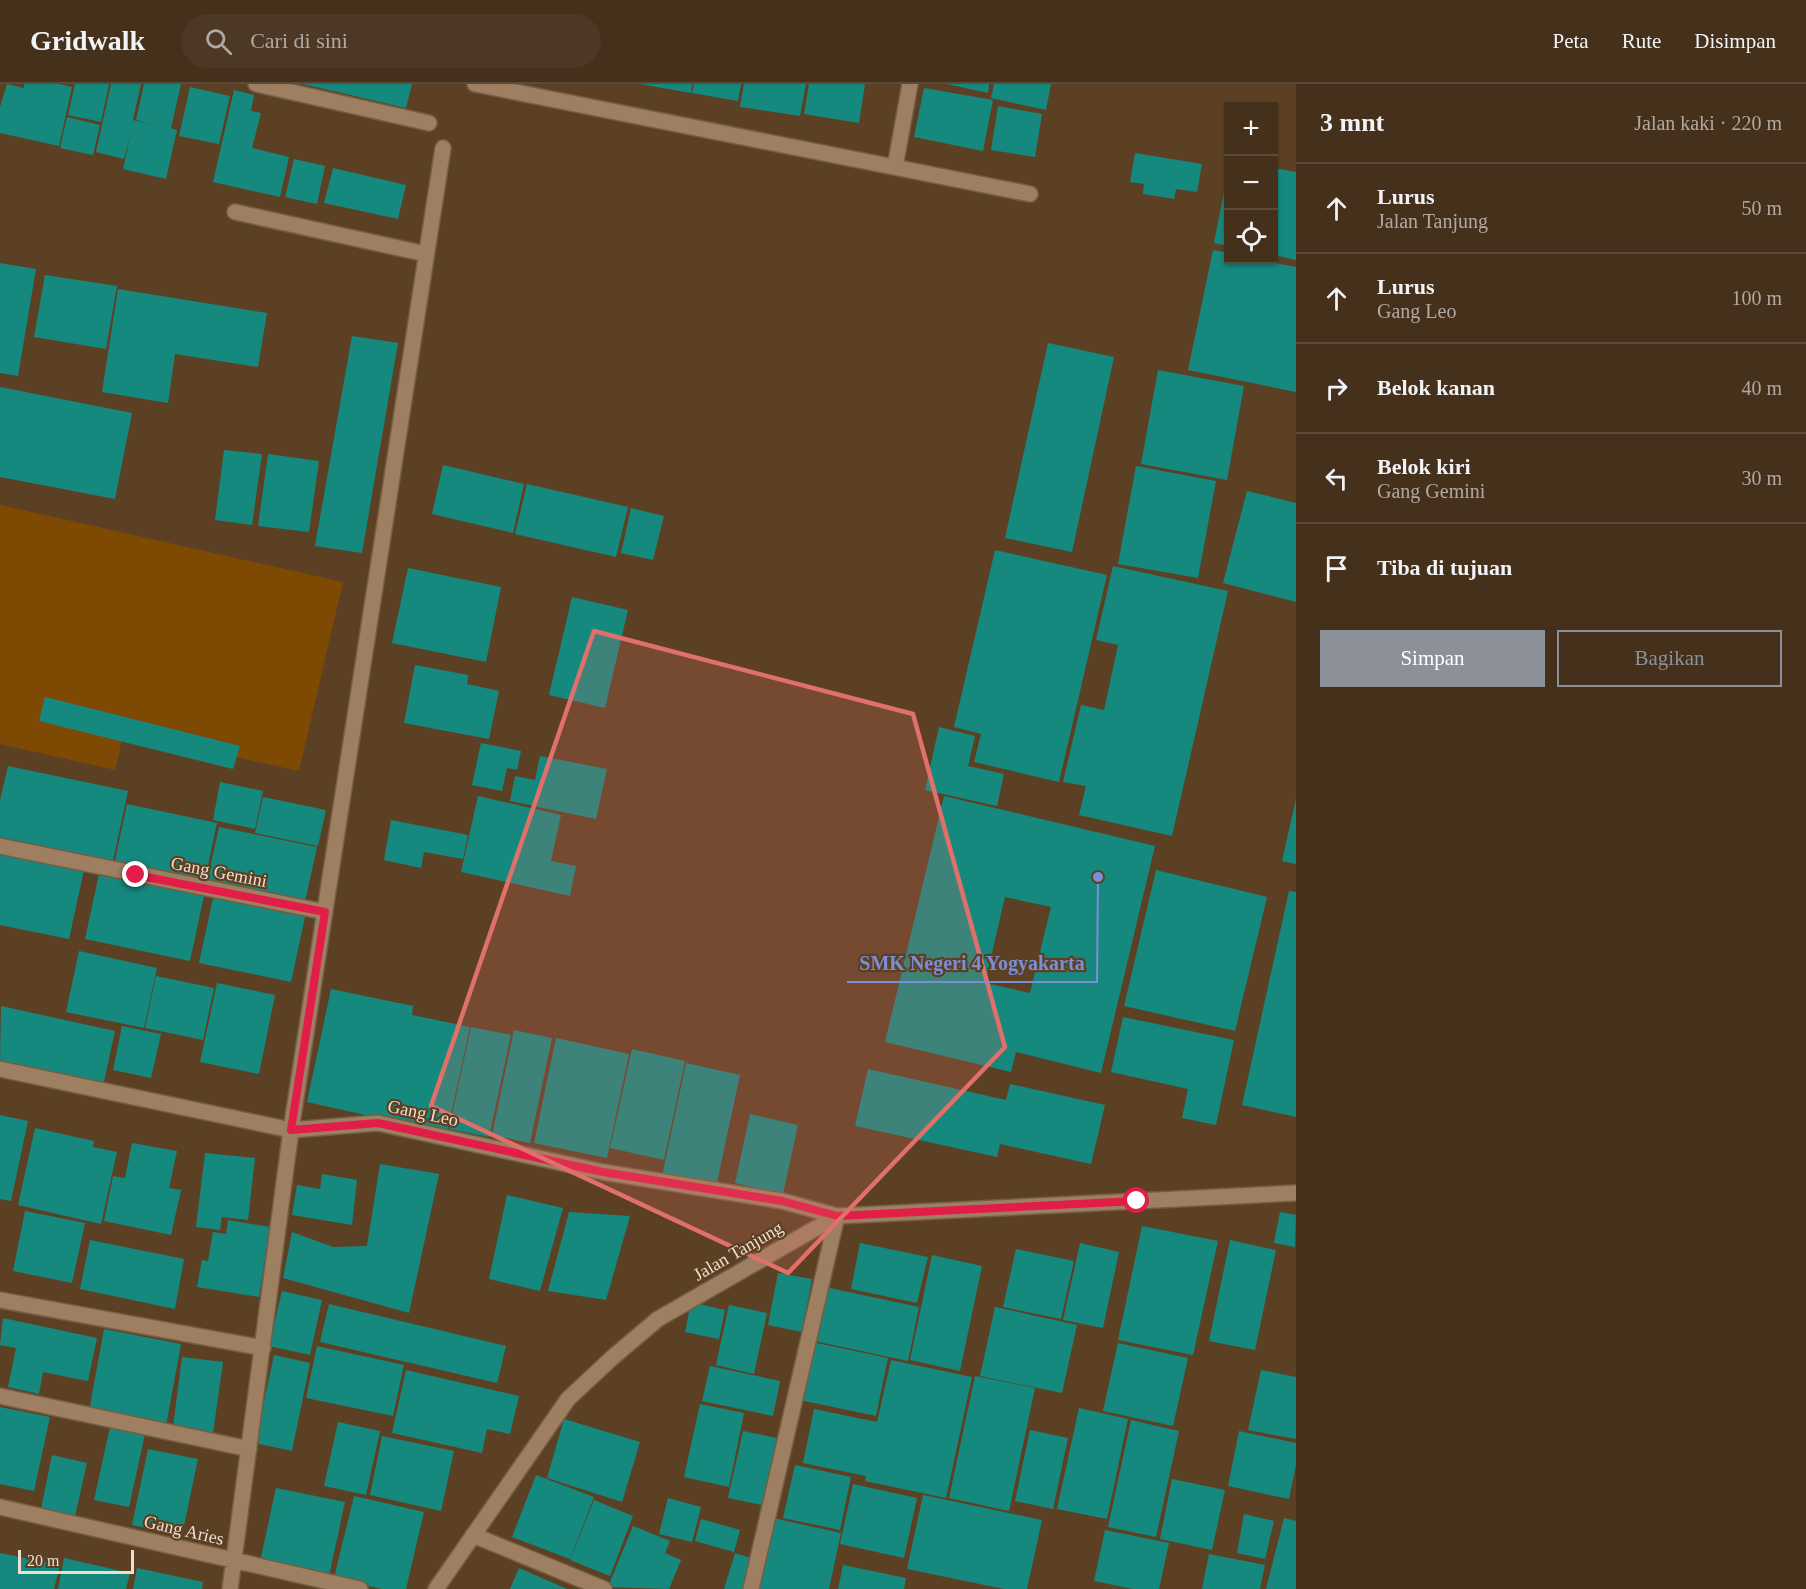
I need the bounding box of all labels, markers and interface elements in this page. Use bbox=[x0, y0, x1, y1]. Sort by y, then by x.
search box bbox=[181, 14, 601, 68]
text: Gridwalk bbox=[30, 25, 145, 56]
icon: search bbox=[202, 25, 235, 58]
text: Cari di sini bbox=[250, 28, 348, 53]
text: Peta bbox=[1553, 29, 1589, 53]
text: Rute bbox=[1622, 29, 1661, 53]
text: Disimpan bbox=[1694, 29, 1776, 53]
map controls bbox=[1224, 102, 1278, 264]
button: + bbox=[1224, 102, 1278, 156]
text: 3 mnt bbox=[1320, 108, 1384, 137]
text: Jalan kaki · 220 m bbox=[1634, 112, 1782, 134]
button: − bbox=[1224, 156, 1278, 210]
text: Lurus bbox=[1377, 184, 1434, 209]
icon: ahead bbox=[1320, 192, 1353, 225]
text: 50 m bbox=[1741, 197, 1782, 219]
button: locate bbox=[1224, 210, 1278, 264]
text: Jalan Tanjung bbox=[1377, 210, 1488, 232]
text: Lurus bbox=[1377, 274, 1434, 299]
icon: ahead bbox=[1320, 282, 1353, 315]
text: 100 m bbox=[1731, 287, 1782, 309]
text: Gang Leo bbox=[1377, 300, 1456, 322]
icon: right bbox=[1320, 372, 1353, 405]
text: Belok kanan bbox=[1377, 375, 1495, 400]
text: 40 m bbox=[1741, 377, 1782, 399]
text: Belok kiri bbox=[1377, 454, 1471, 479]
icon: left bbox=[1320, 462, 1353, 495]
text: 30 m bbox=[1741, 467, 1782, 489]
text: Gang Gemini bbox=[1377, 480, 1485, 502]
icon: arrive bbox=[1320, 552, 1353, 585]
text: Tiba di tujuan bbox=[1377, 555, 1512, 580]
button: Simpan bbox=[1320, 630, 1545, 687]
button: Bagikan bbox=[1557, 630, 1782, 687]
street label: Gang Gemini bbox=[169, 853, 269, 891]
route end bbox=[122, 861, 148, 887]
callout: SMK Negeri 4 Yogyakarta bbox=[847, 944, 1097, 982]
text: SMK Negeri 4 Yogyakarta bbox=[859, 952, 1085, 975]
street label: Gang Leo bbox=[386, 1096, 460, 1130]
route start bbox=[1123, 1187, 1149, 1213]
street label: Jalan Tanjung bbox=[690, 1217, 786, 1285]
street label: Gang Aries bbox=[142, 1511, 226, 1549]
scale bar bbox=[18, 1547, 134, 1574]
text: 20 m bbox=[27, 1552, 59, 1569]

